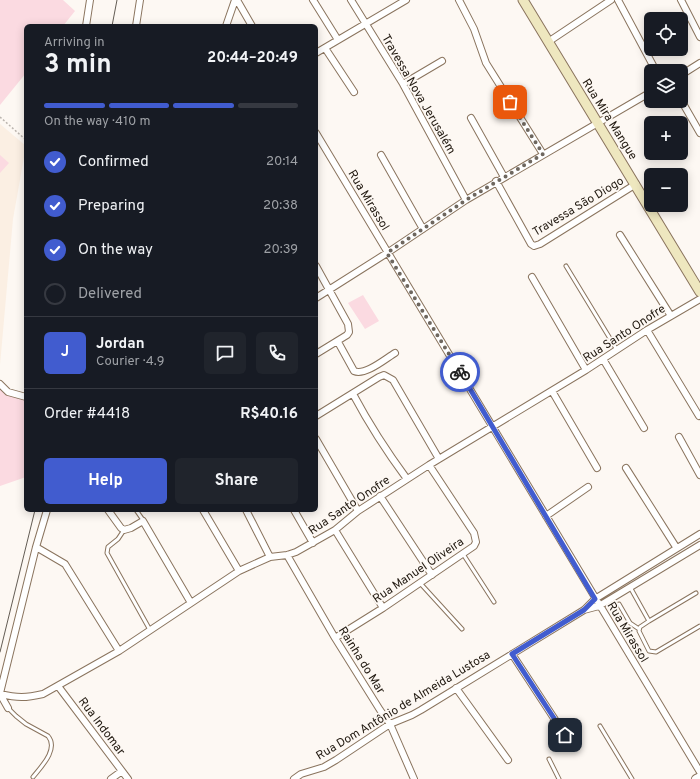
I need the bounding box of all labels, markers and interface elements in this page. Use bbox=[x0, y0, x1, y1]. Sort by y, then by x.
map controls bbox=[644, 12, 688, 212]
button: locate bbox=[644, 12, 688, 56]
street label: Travessa Nova Jerusalém bbox=[377, 32, 459, 157]
text: Arriving in bbox=[44, 35, 105, 51]
text: 3 min bbox=[44, 49, 112, 82]
text: 20:44–20:49 bbox=[207, 49, 298, 68]
button: layers bbox=[644, 64, 688, 108]
street label: Rua Mira Mangue bbox=[578, 76, 640, 163]
pin bbox=[493, 85, 527, 119]
icon: bag bbox=[499, 91, 521, 113]
text: On the way · 410 m bbox=[44, 114, 150, 130]
button: + bbox=[644, 116, 688, 160]
icon: check bbox=[44, 151, 66, 173]
text: Confirmed bbox=[78, 153, 149, 172]
text: 20:14 bbox=[266, 154, 298, 170]
street label: Rua Mirassol bbox=[344, 167, 393, 234]
button: − bbox=[644, 168, 688, 212]
street label: Travessa São Diogo bbox=[530, 173, 627, 240]
icon: check bbox=[44, 195, 66, 217]
text: Preparing bbox=[78, 197, 145, 216]
text: 20:38 bbox=[263, 198, 298, 214]
icon: check bbox=[44, 239, 66, 261]
text: On the way bbox=[78, 241, 153, 260]
text: 20:39 bbox=[263, 242, 298, 258]
text: Delivered bbox=[78, 285, 142, 304]
street label: Rua Santo Onofre bbox=[580, 301, 669, 366]
button: chat bbox=[204, 332, 246, 374]
button: phone bbox=[256, 332, 298, 374]
text: Jordan bbox=[96, 335, 145, 354]
text: J bbox=[61, 343, 69, 362]
courier bbox=[440, 352, 480, 392]
text: Courier · 4.9 bbox=[96, 354, 164, 370]
icon: bike bbox=[449, 361, 471, 383]
text: Order #4418 bbox=[44, 405, 130, 424]
text: R$40.16 bbox=[240, 405, 298, 424]
button: Help bbox=[44, 458, 167, 504]
button: Share bbox=[175, 458, 298, 504]
street label: Rua Santo Onofre bbox=[306, 473, 393, 539]
street label: Rua Manuel Oliveira bbox=[370, 534, 467, 607]
street label: Rua Mirassol bbox=[603, 599, 652, 666]
street label: Rainha do Mar bbox=[334, 624, 388, 698]
street label: Rua Dom Antônio de Almeida Lustosa bbox=[313, 647, 494, 764]
street label: Rua Indomar bbox=[74, 694, 128, 759]
pin bbox=[548, 718, 582, 752]
icon: home bbox=[554, 724, 576, 746]

